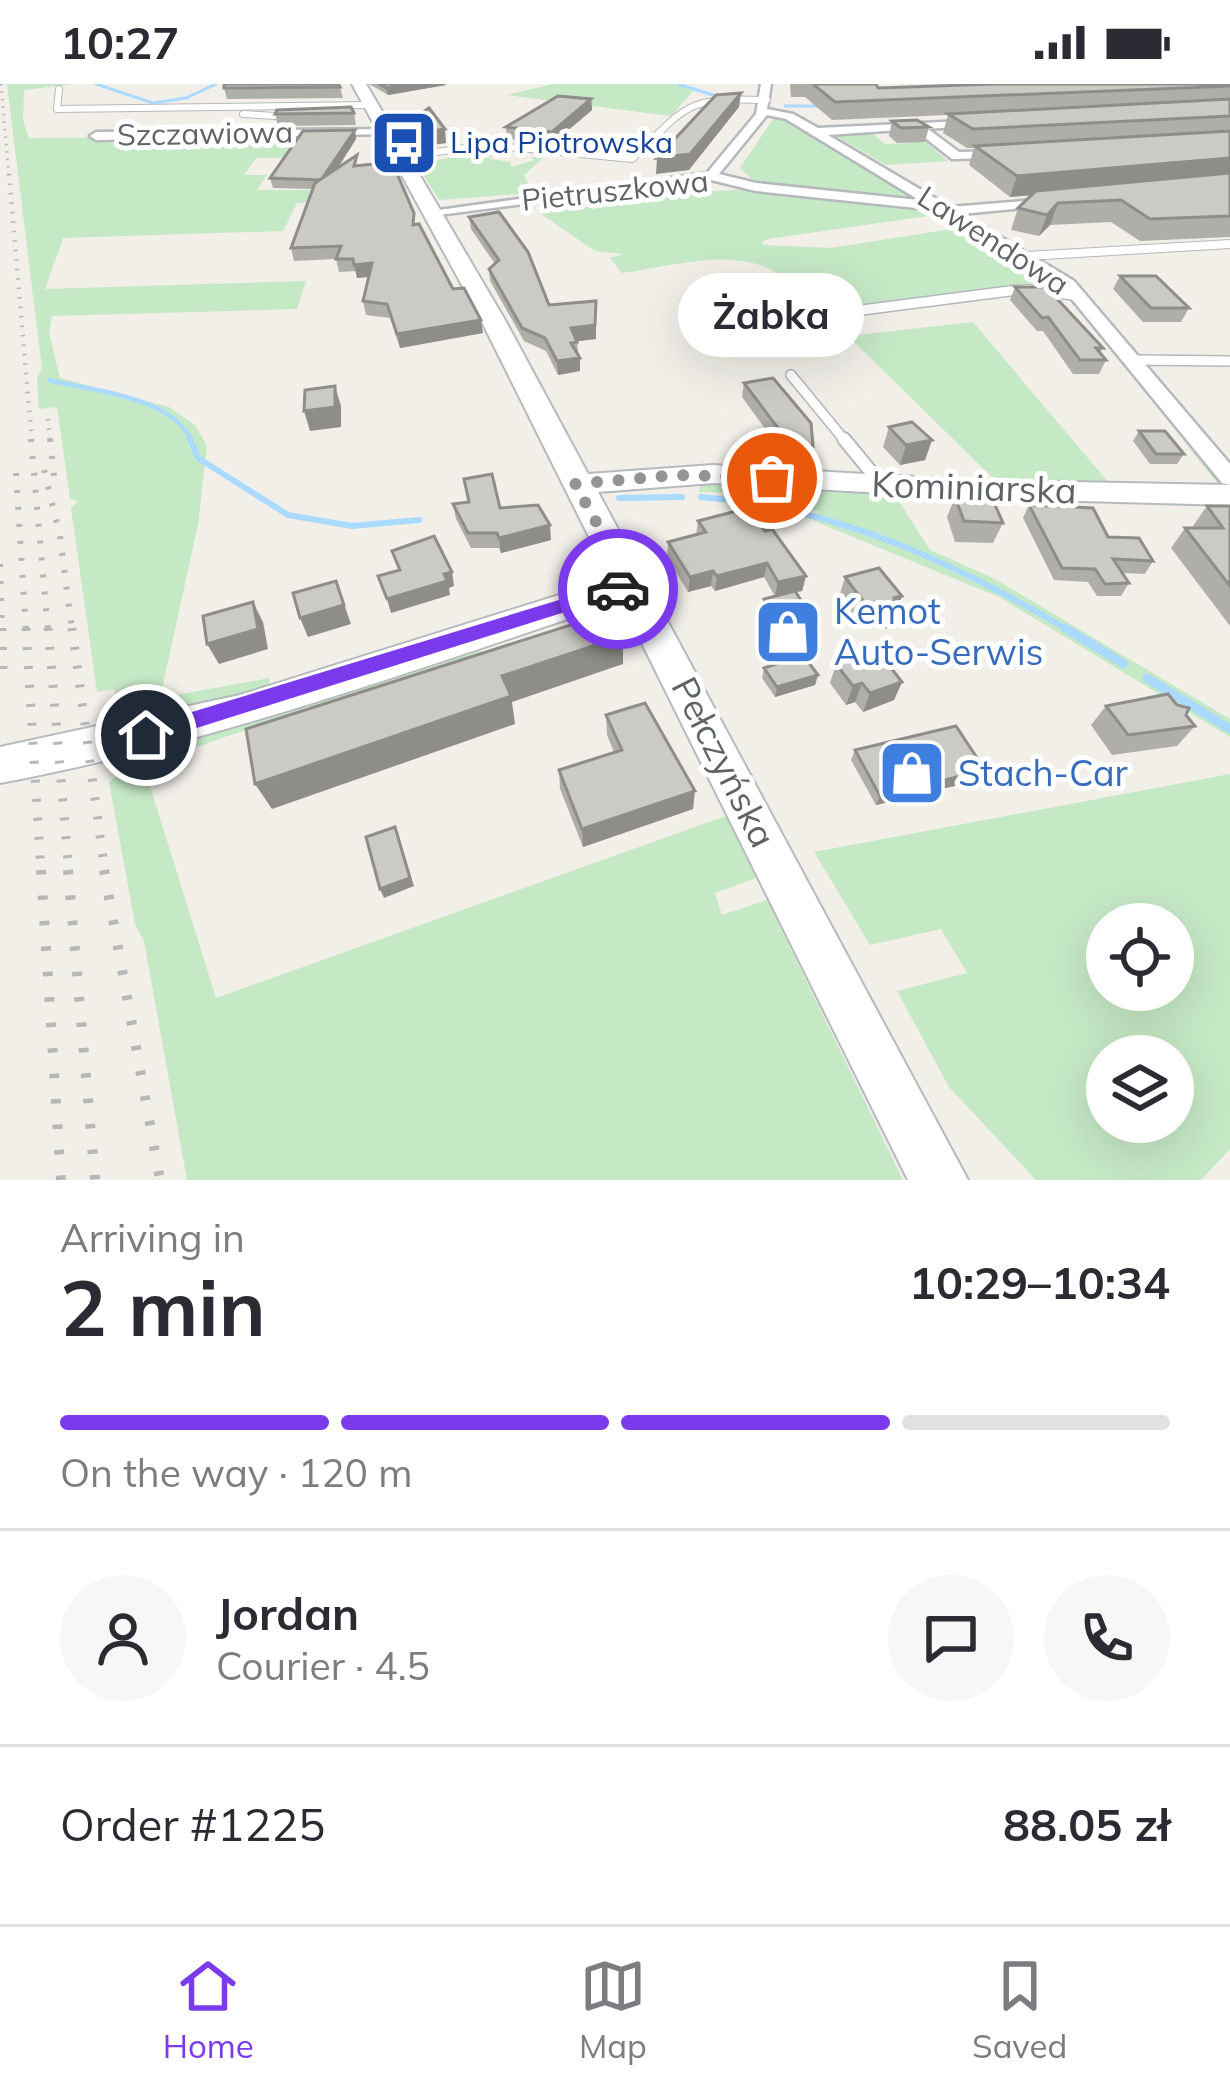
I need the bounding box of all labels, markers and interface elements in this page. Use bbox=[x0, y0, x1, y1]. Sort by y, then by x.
text: 10:27 bbox=[60, 14, 179, 70]
bus stop icon: Lipa Piotrowska bbox=[369, 108, 439, 178]
street label: Szczawiowa bbox=[117, 112, 293, 154]
place label: Lipa Piotrowska bbox=[450, 123, 673, 161]
street label: Pietruszkowa bbox=[520, 161, 710, 219]
street label: Lawendowa bbox=[911, 177, 1076, 303]
callout: Żabka bbox=[679, 274, 865, 358]
text: Żabka bbox=[712, 290, 830, 339]
pin bbox=[721, 427, 823, 529]
icon: bag bbox=[739, 445, 805, 511]
street label: Kominiarska bbox=[871, 460, 1077, 513]
courier bbox=[558, 529, 678, 649]
icon: car bbox=[585, 556, 651, 622]
place label: Kemot Auto-Serwis bbox=[834, 588, 1043, 674]
shop icon: Kemot Auto-Serwis bbox=[753, 597, 823, 667]
street label: Pełczyńska bbox=[662, 669, 787, 854]
pin bbox=[95, 684, 197, 786]
icon: home bbox=[113, 702, 179, 768]
shop icon: Stach-Car bbox=[877, 738, 947, 808]
place label: Stach-Car bbox=[958, 750, 1128, 795]
map controls bbox=[1086, 903, 1194, 1143]
button: locate bbox=[1086, 903, 1194, 1011]
button: layers bbox=[1086, 1035, 1194, 1143]
text: Arriving in bbox=[60, 1213, 245, 1262]
text: 10:29–10:34 bbox=[909, 1254, 1170, 1310]
text: 2 min bbox=[60, 1258, 266, 1356]
text: On the way · 120 m bbox=[60, 1448, 412, 1497]
button: person bbox=[60, 1575, 186, 1701]
button: chat bbox=[888, 1575, 1014, 1701]
button: phone bbox=[1044, 1575, 1170, 1701]
text: Jordan bbox=[216, 1585, 359, 1641]
text: Courier · 4.5 bbox=[216, 1641, 430, 1690]
text: Order #1225 bbox=[60, 1796, 325, 1852]
text: 88.05 zł bbox=[1003, 1796, 1170, 1852]
tab: Home bbox=[163, 1953, 254, 2066]
tab: Map bbox=[579, 1953, 647, 2066]
tab: Saved bbox=[972, 1953, 1067, 2066]

